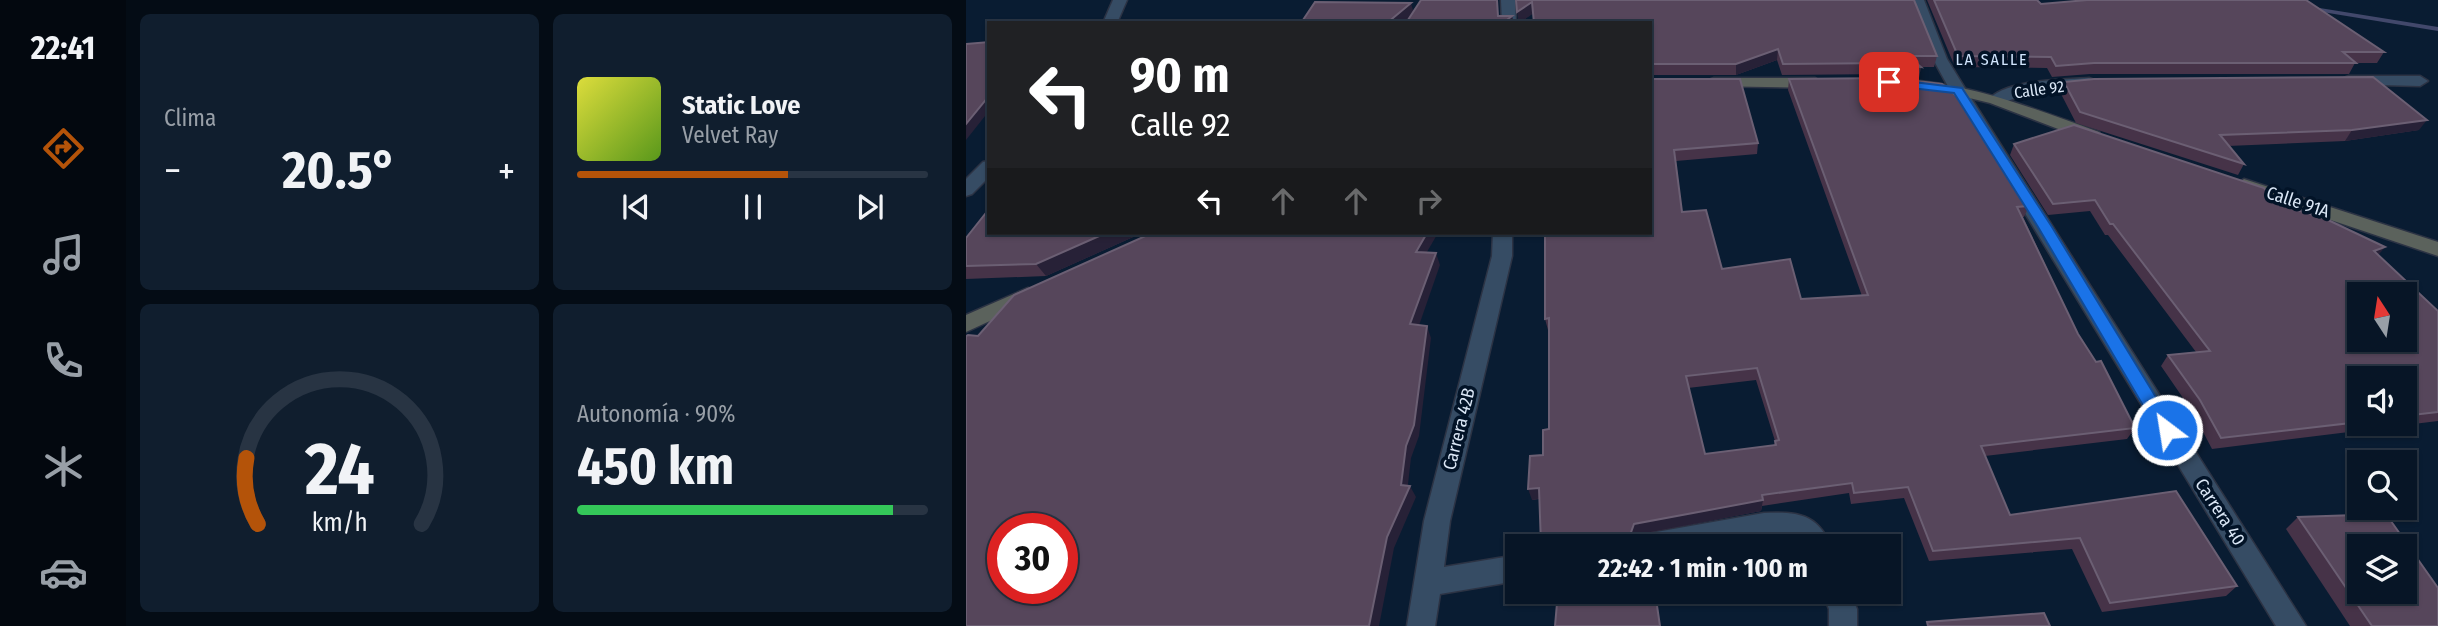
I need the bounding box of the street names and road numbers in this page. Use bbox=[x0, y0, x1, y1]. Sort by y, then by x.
street label: Calle 92 bbox=[2013, 77, 2065, 102]
street label: Calle 91A bbox=[2264, 181, 2333, 223]
street label: Carrera 42B bbox=[1438, 386, 1480, 472]
street label: Carrera 40 bbox=[2190, 474, 2250, 550]

